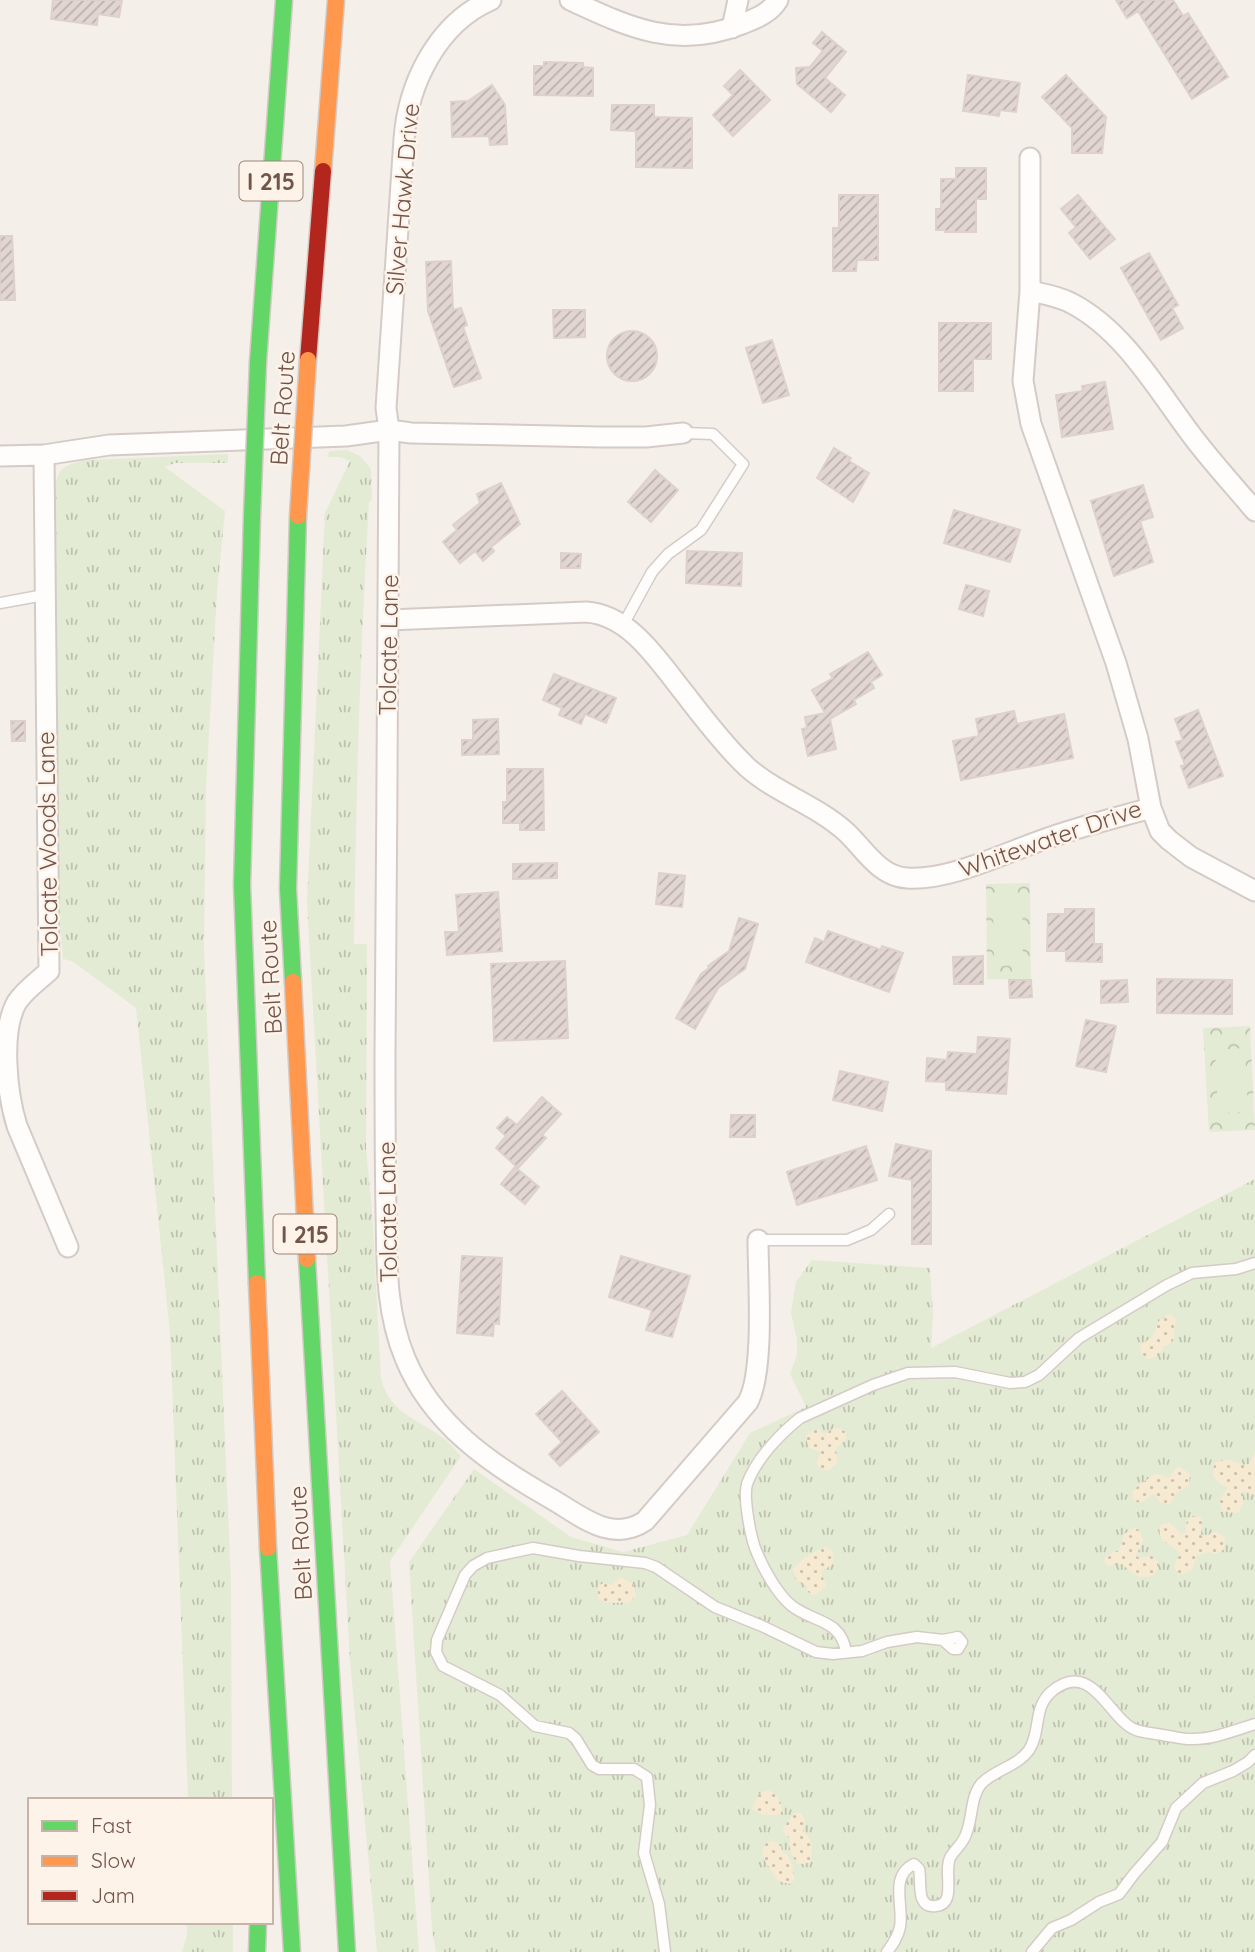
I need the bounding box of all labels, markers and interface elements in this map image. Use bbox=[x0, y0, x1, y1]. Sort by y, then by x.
street label: Silver Hawk Drive bbox=[379, 102, 425, 296]
road number: I 215 bbox=[240, 162, 302, 200]
street label: Belt Route bbox=[263, 350, 301, 466]
street label: Tolcate Lane bbox=[372, 574, 404, 716]
street label: Tolcate Woods Lane bbox=[30, 731, 64, 957]
street label: Whitewater Drive bbox=[955, 793, 1145, 883]
street label: Belt Route bbox=[252, 919, 288, 1035]
street label: Tolcate Lane bbox=[371, 1141, 403, 1283]
road number: I 215 bbox=[274, 1214, 336, 1254]
street label: Belt Route bbox=[282, 1485, 318, 1601]
legend bbox=[28, 1798, 273, 1924]
text: Fast bbox=[91, 1812, 132, 1838]
text: Slow bbox=[91, 1847, 136, 1873]
text: Jam bbox=[91, 1882, 135, 1908]

